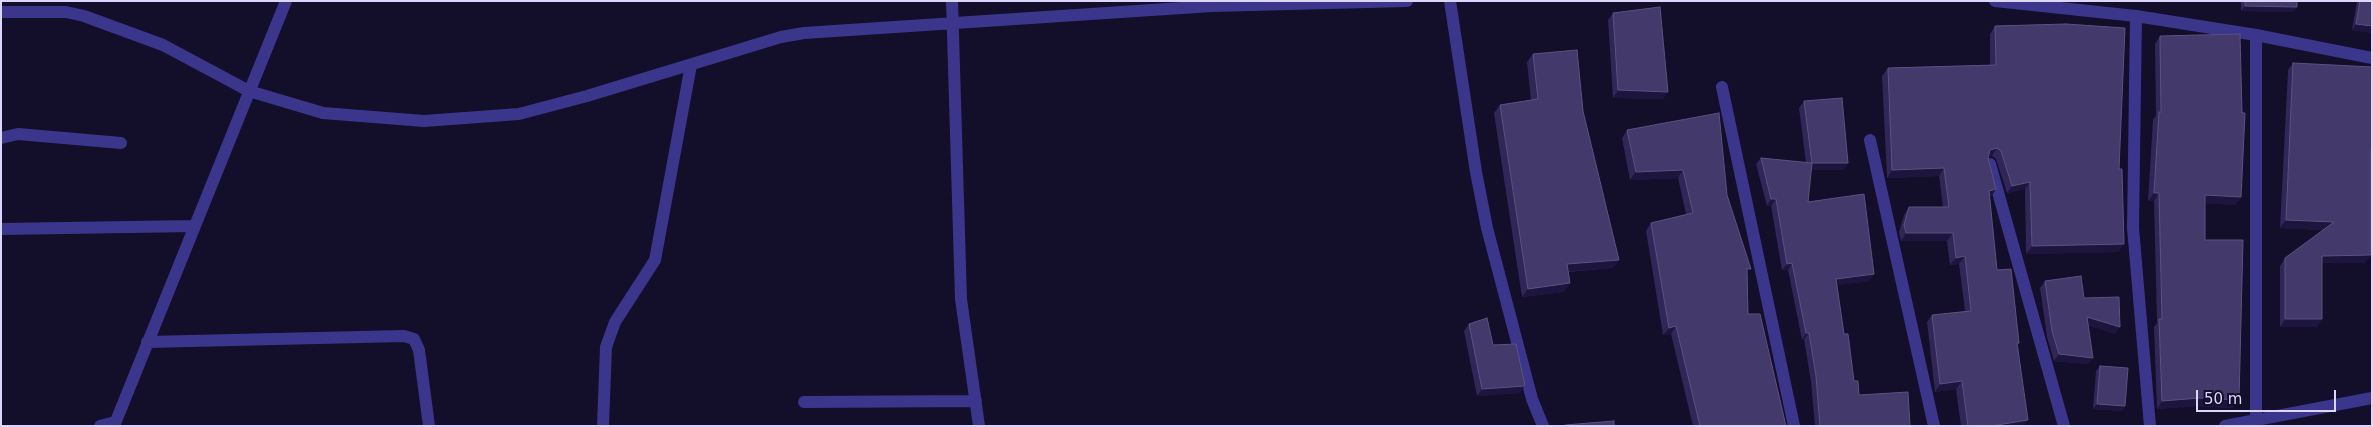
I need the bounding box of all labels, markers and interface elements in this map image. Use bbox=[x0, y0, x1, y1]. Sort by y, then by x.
scale bar bbox=[2198, 380, 2338, 412]
text: 50 m bbox=[2204, 390, 2242, 408]

